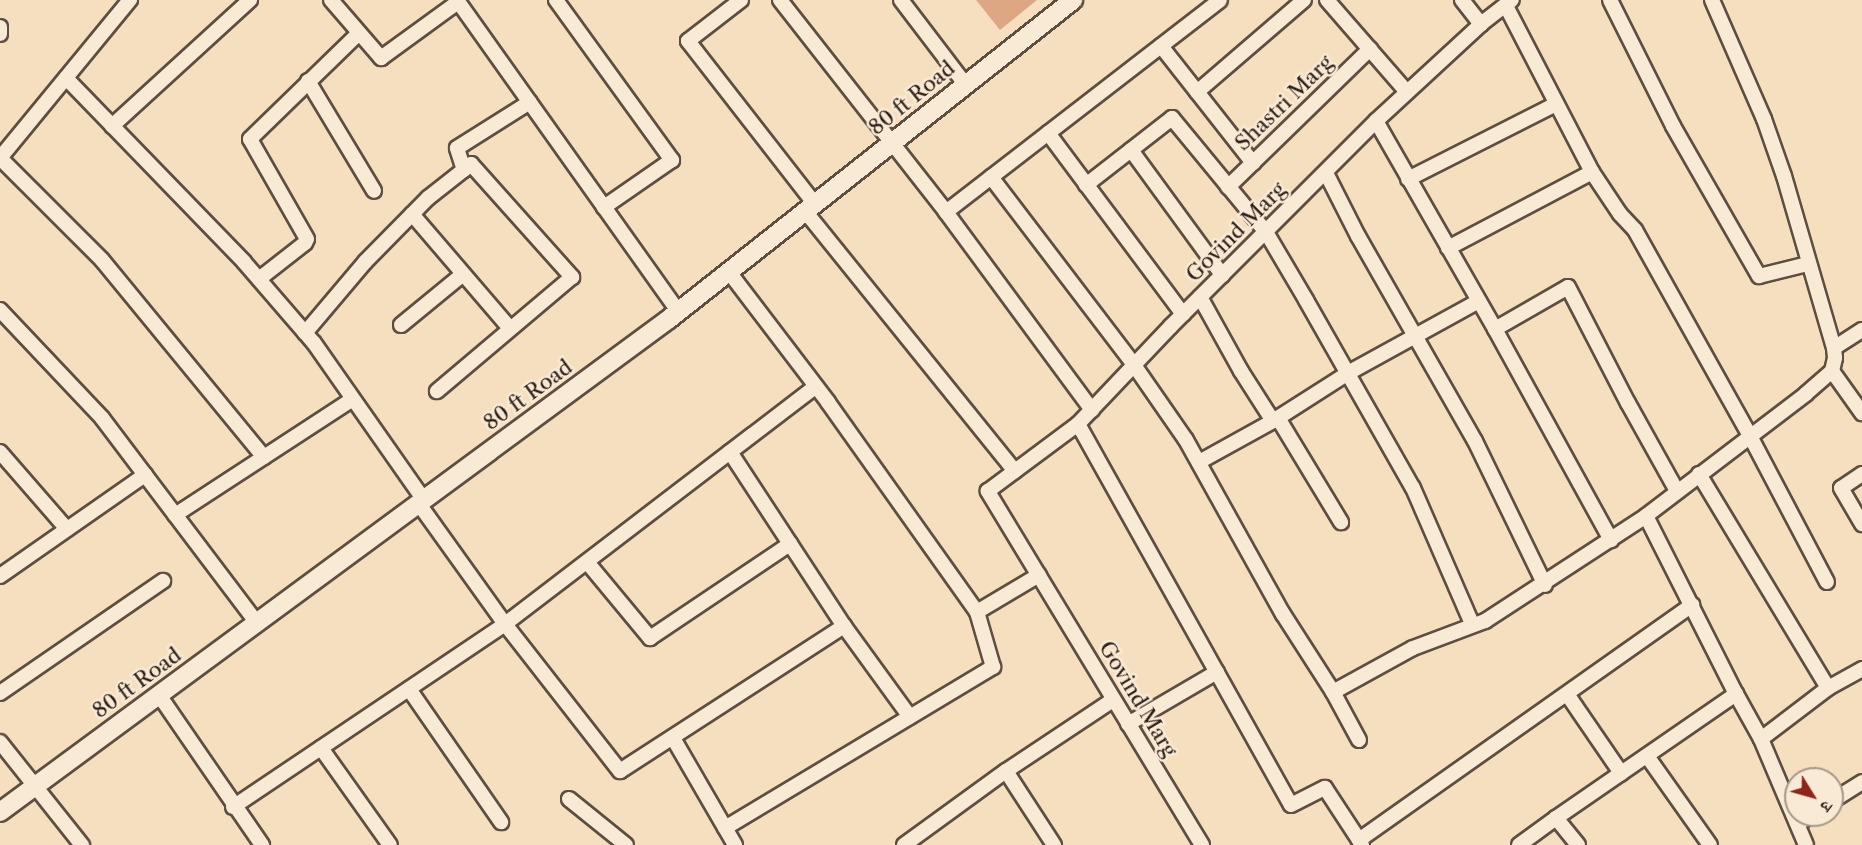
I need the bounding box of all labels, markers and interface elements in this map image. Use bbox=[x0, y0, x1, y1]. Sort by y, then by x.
street label: Shastri Marg bbox=[1230, 50, 1338, 156]
street label: 80 ft Road bbox=[864, 56, 960, 140]
street label: Govind Marg bbox=[1181, 177, 1291, 287]
street label: 80 ft Road bbox=[479, 354, 577, 436]
street label: Govind Marg bbox=[1094, 637, 1182, 761]
street label: 80 ft Road bbox=[88, 642, 186, 724]
north arrow bbox=[1784, 767, 1844, 827]
text: उ bbox=[1816, 797, 1837, 816]

